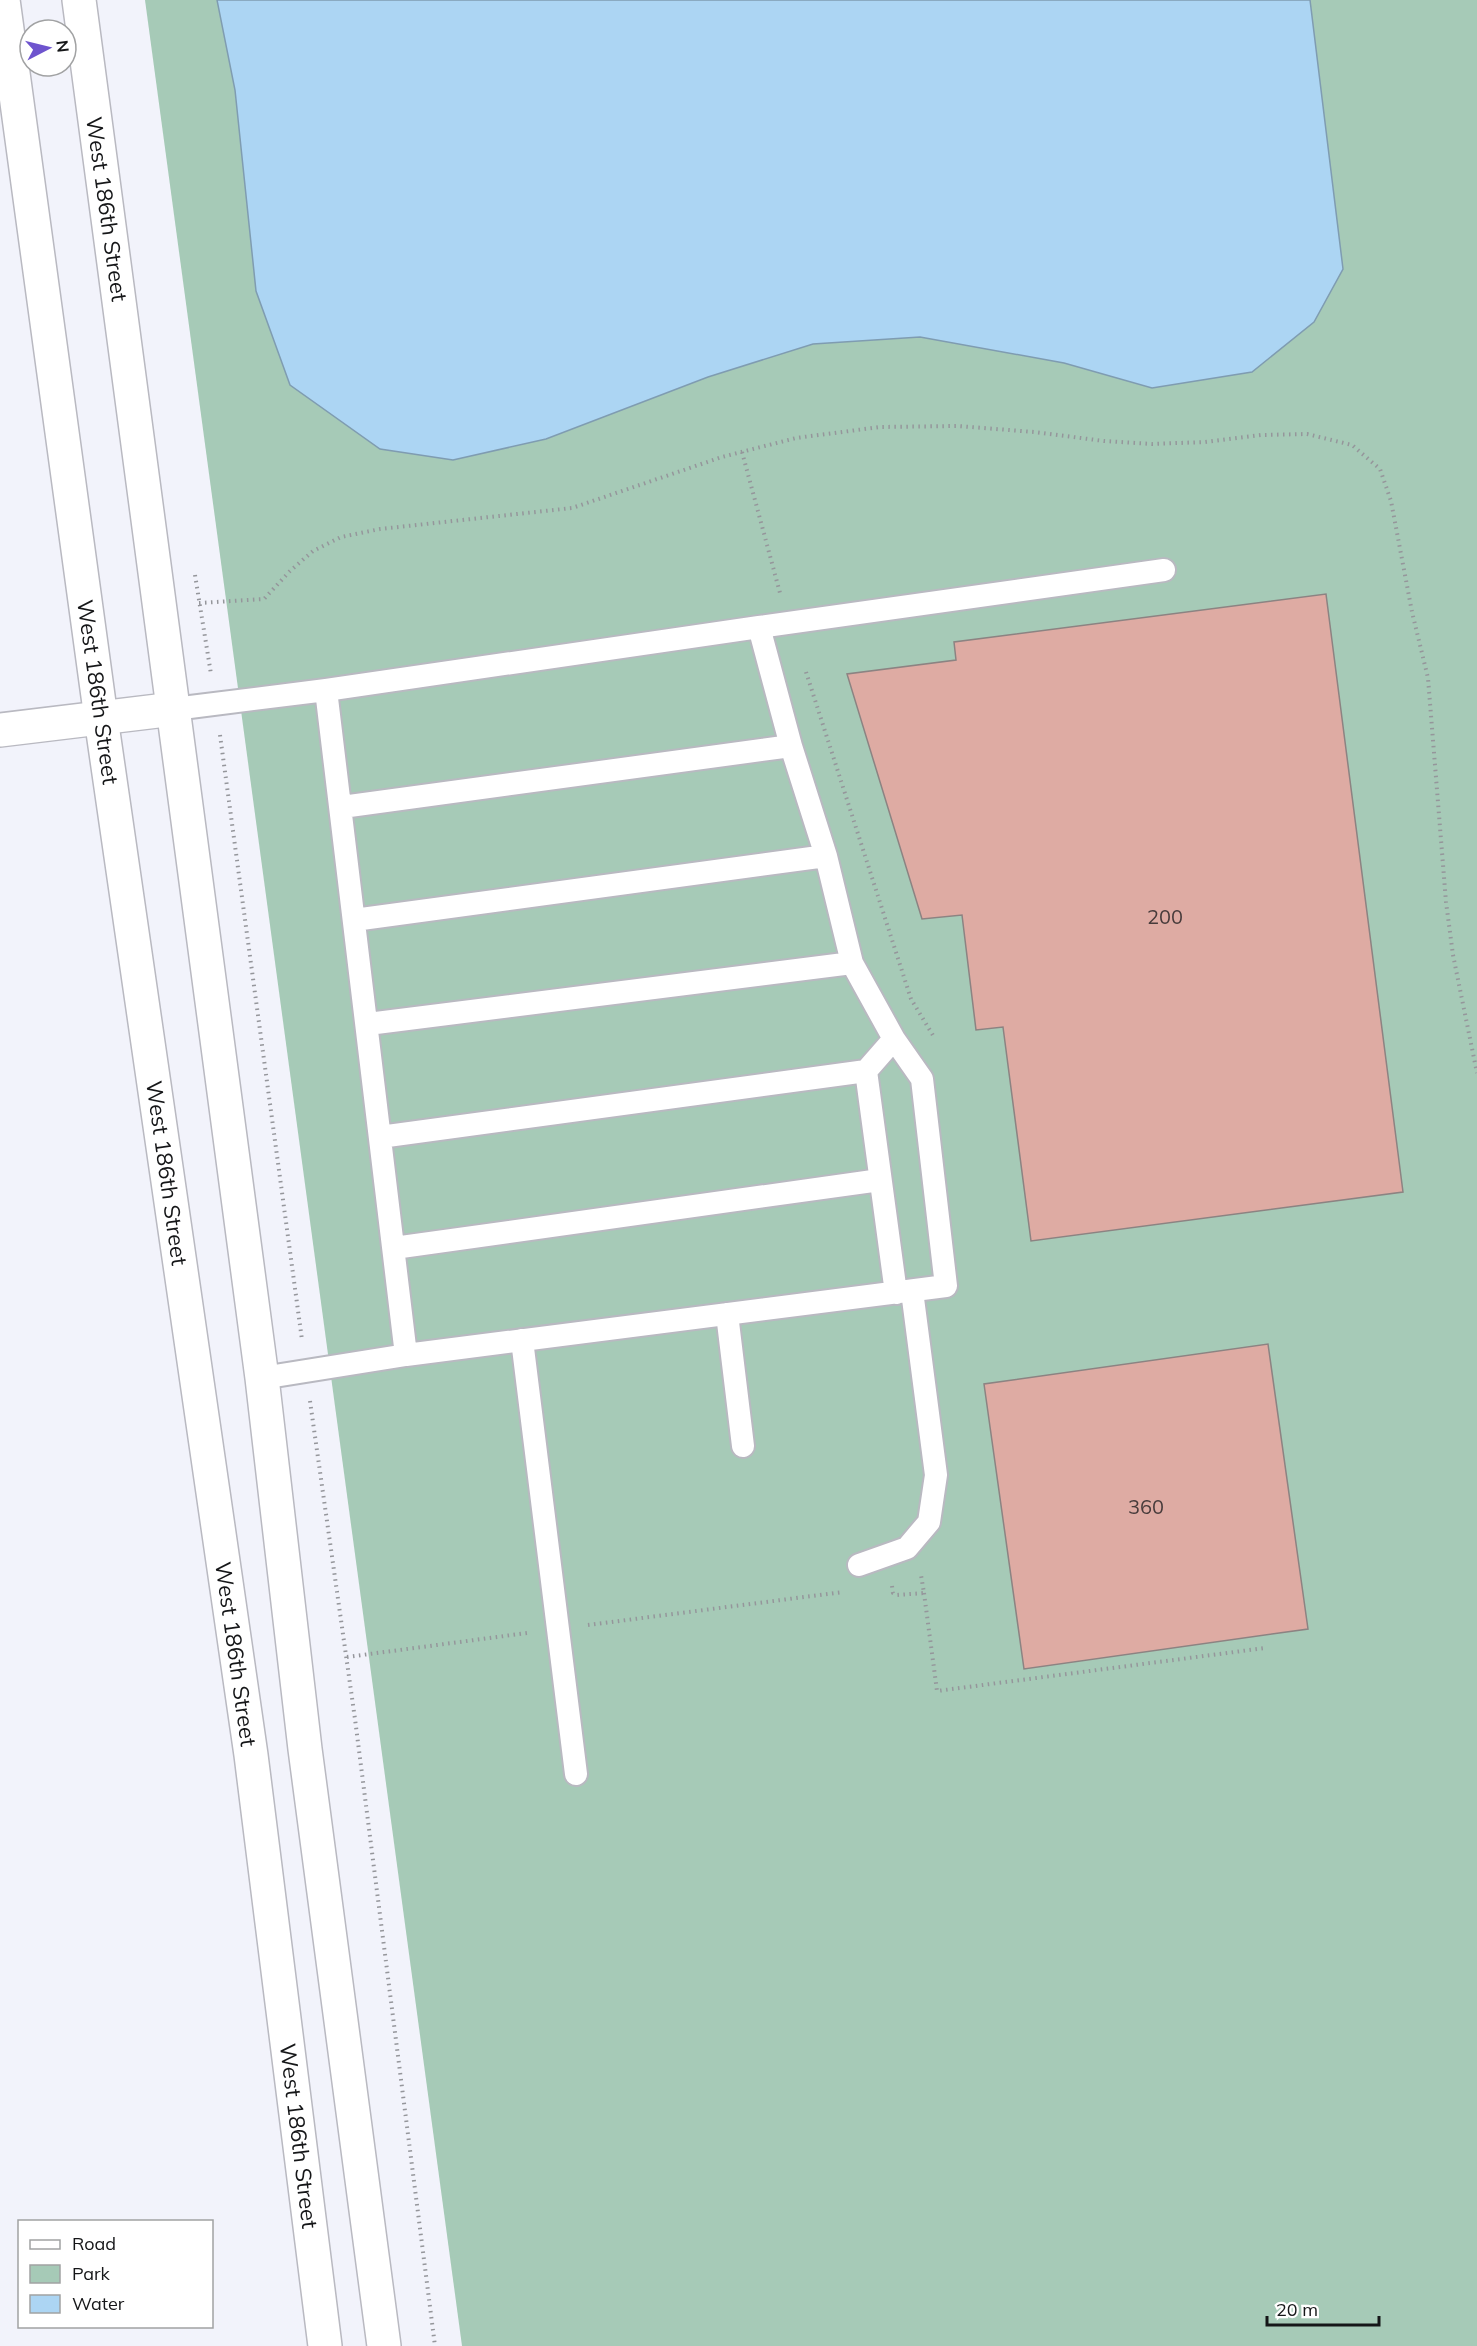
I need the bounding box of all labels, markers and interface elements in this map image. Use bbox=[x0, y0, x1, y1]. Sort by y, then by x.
north arrow bbox=[18, 18, 78, 78]
text: N bbox=[52, 39, 74, 53]
street label: West 186th Street bbox=[80, 115, 134, 303]
street label: West 186th Street bbox=[71, 598, 125, 786]
house number: 200 bbox=[1147, 904, 1183, 929]
street label: West 186th Street bbox=[140, 1079, 194, 1267]
house number: 360 bbox=[1128, 1494, 1164, 1519]
street label: West 186th Street bbox=[209, 1560, 263, 1748]
street label: West 186th Street bbox=[274, 2042, 324, 2230]
legend bbox=[18, 2220, 213, 2328]
text: Road bbox=[72, 2232, 116, 2255]
text: Park bbox=[72, 2262, 111, 2285]
scale bar bbox=[1267, 2289, 1380, 2327]
text: Water bbox=[72, 2292, 125, 2315]
text: 20 m bbox=[1276, 2298, 1318, 2321]

